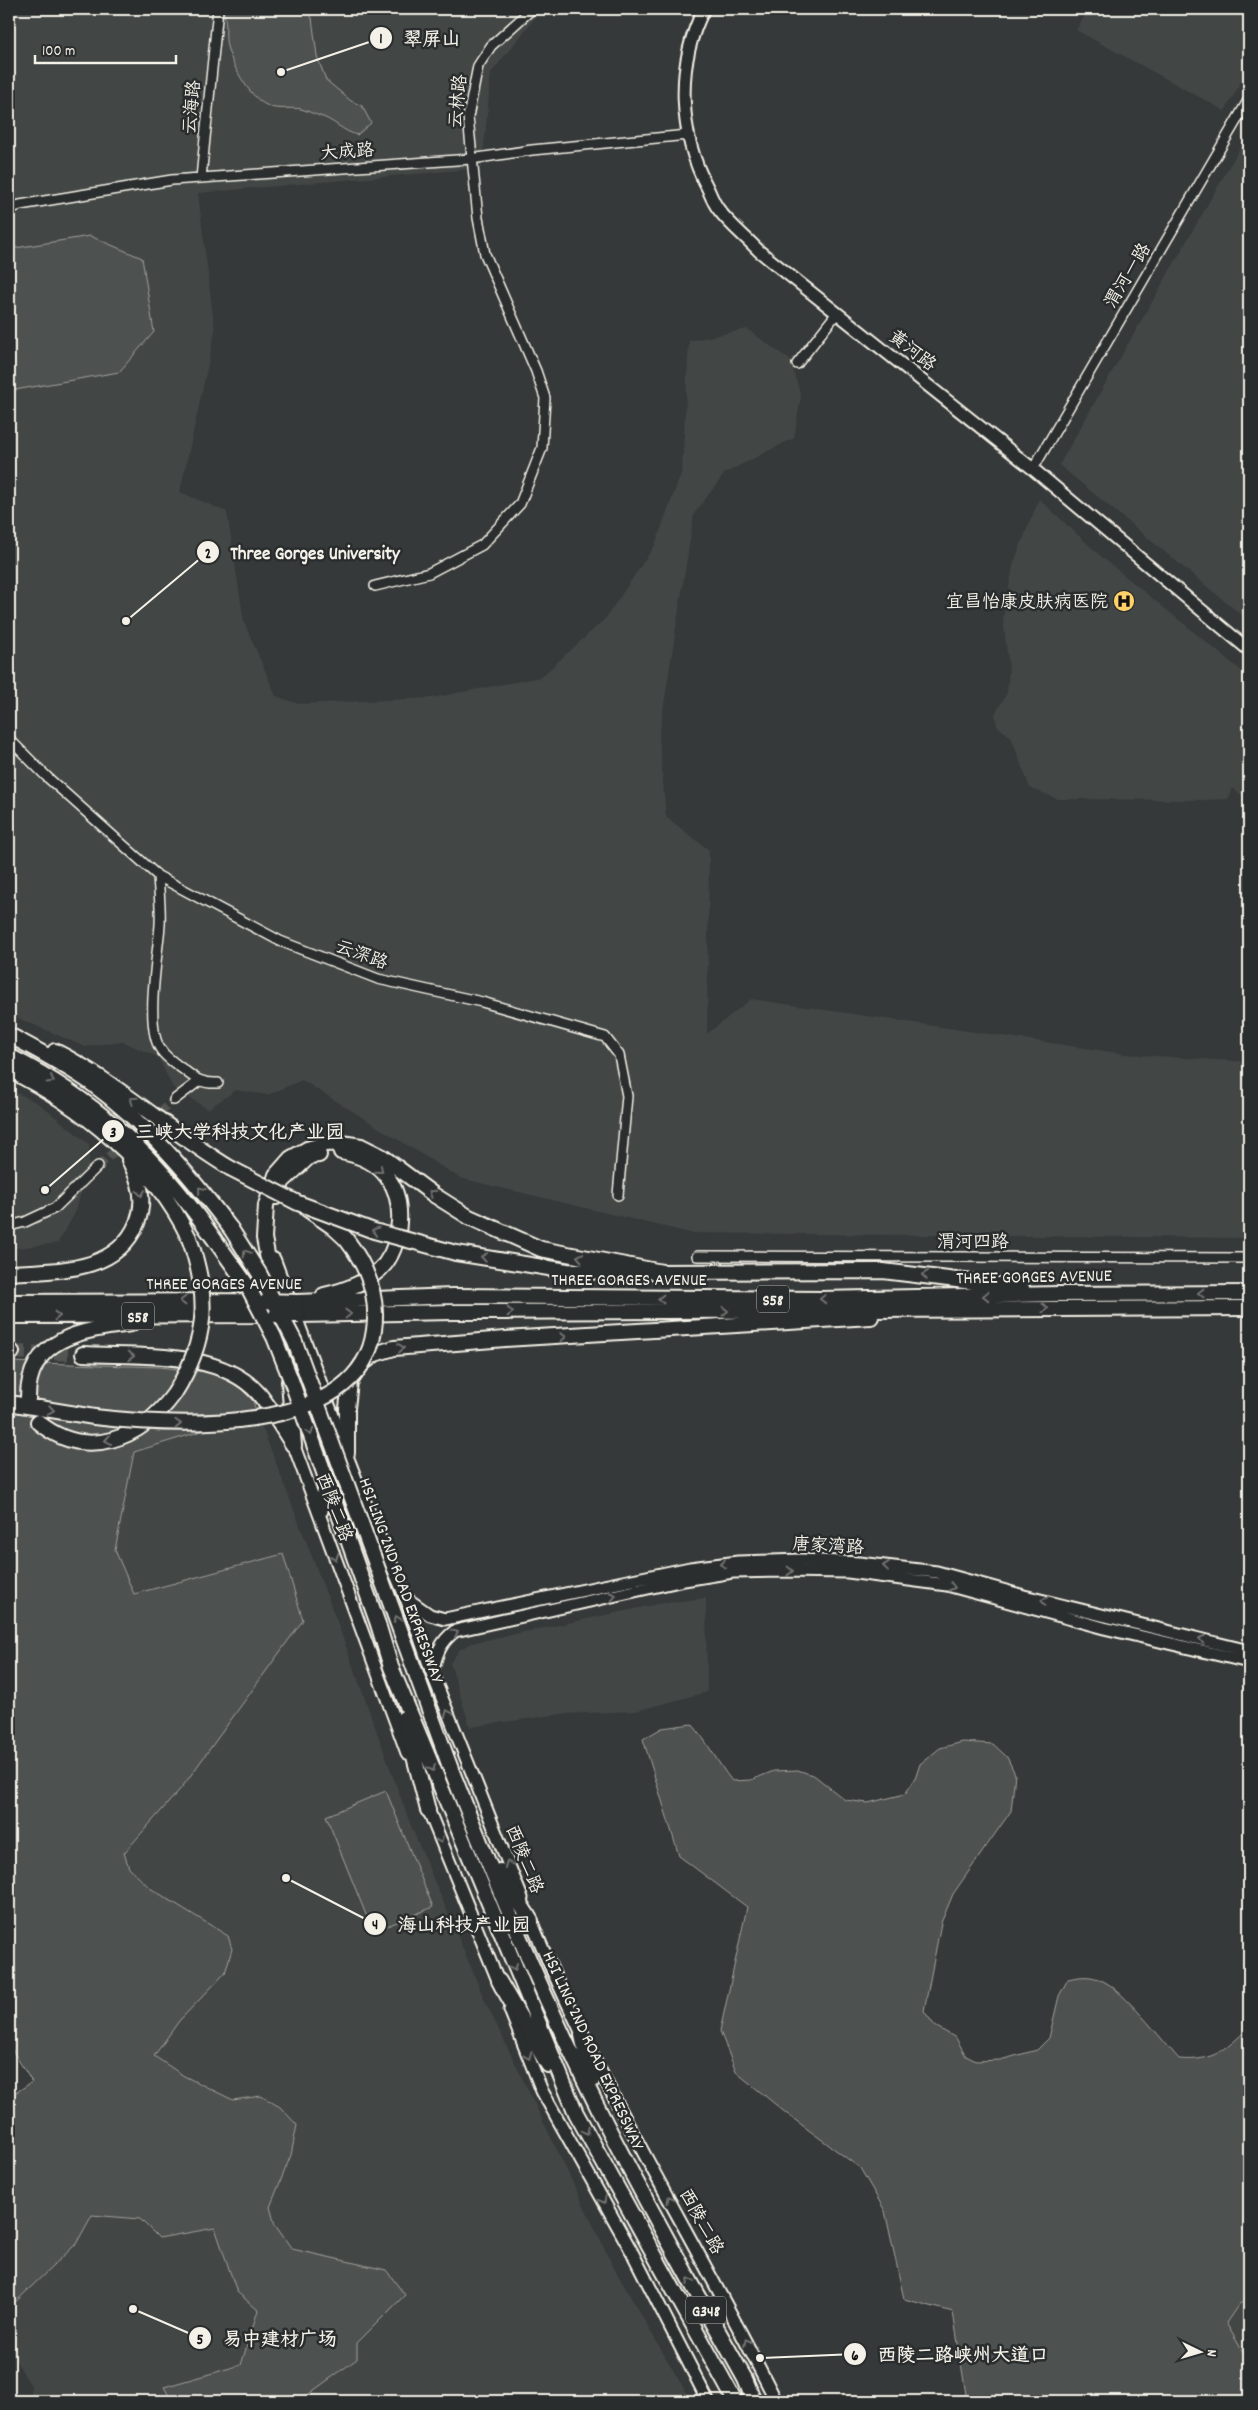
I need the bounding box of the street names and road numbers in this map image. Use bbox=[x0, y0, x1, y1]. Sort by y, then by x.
street label: 云林路 bbox=[444, 73, 475, 129]
street label: 云海路 bbox=[179, 79, 208, 135]
street label: 大成路 bbox=[319, 139, 375, 168]
street label: 渭河一路 bbox=[1100, 239, 1158, 314]
street label: 黄河路 bbox=[882, 325, 940, 378]
street label: 云深路 bbox=[331, 935, 391, 977]
street label: 渭河四路 bbox=[937, 1231, 1009, 1256]
street label: THREE GORGES AVENUE bbox=[956, 1265, 1112, 1292]
street label: THREE GORGES AVENUE bbox=[551, 1269, 707, 1294]
street label: THREE GORGES AVENUE bbox=[146, 1273, 302, 1298]
road number: S58 bbox=[757, 1286, 789, 1312]
road number: S58 bbox=[122, 1302, 154, 1330]
street label: 西陵二路 bbox=[308, 1470, 357, 1546]
street label: HSI LING 2ND ROAD EXPRESSWAY bbox=[351, 1475, 449, 1688]
street label: 唐家湾路 bbox=[791, 1533, 864, 1562]
street label: 西陵二路 bbox=[498, 1822, 548, 1898]
street label: HSI LING 2ND ROAD EXPRESSWAY bbox=[535, 1948, 649, 2156]
street label: 西陵二路 bbox=[671, 2185, 728, 2260]
road number: G348 bbox=[686, 2296, 726, 2324]

